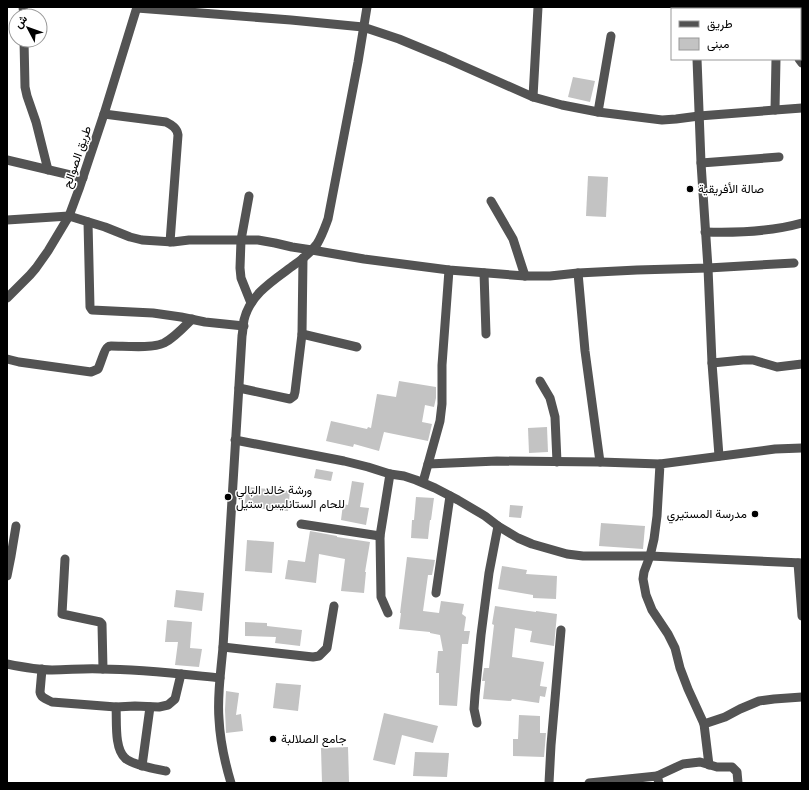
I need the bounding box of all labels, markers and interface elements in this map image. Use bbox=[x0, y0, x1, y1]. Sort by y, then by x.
north arrow bbox=[8, 8, 48, 48]
legend bbox=[671, 8, 801, 60]
text: ش bbox=[11, 12, 30, 31]
text: طريق bbox=[707, 16, 733, 32]
text: مبنى bbox=[707, 36, 729, 52]
street label: طريق الصوالح bbox=[59, 124, 96, 191]
place label: صالة الأفريقية bbox=[698, 181, 764, 197]
marker: صالة الأفريقية bbox=[685, 184, 695, 194]
place label: ورشة خالد البالي للحام الستانليس ستيل bbox=[236, 482, 345, 512]
marker: ورشة خالد البالي للحام الستانليس ستيل bbox=[223, 492, 233, 502]
place label: مدرسة المستيري bbox=[667, 506, 747, 524]
marker: مدرسة المستيري bbox=[750, 509, 760, 519]
place label: جامع الصلالبة bbox=[281, 731, 347, 748]
marker: جامع الصلالبة bbox=[268, 734, 278, 744]

